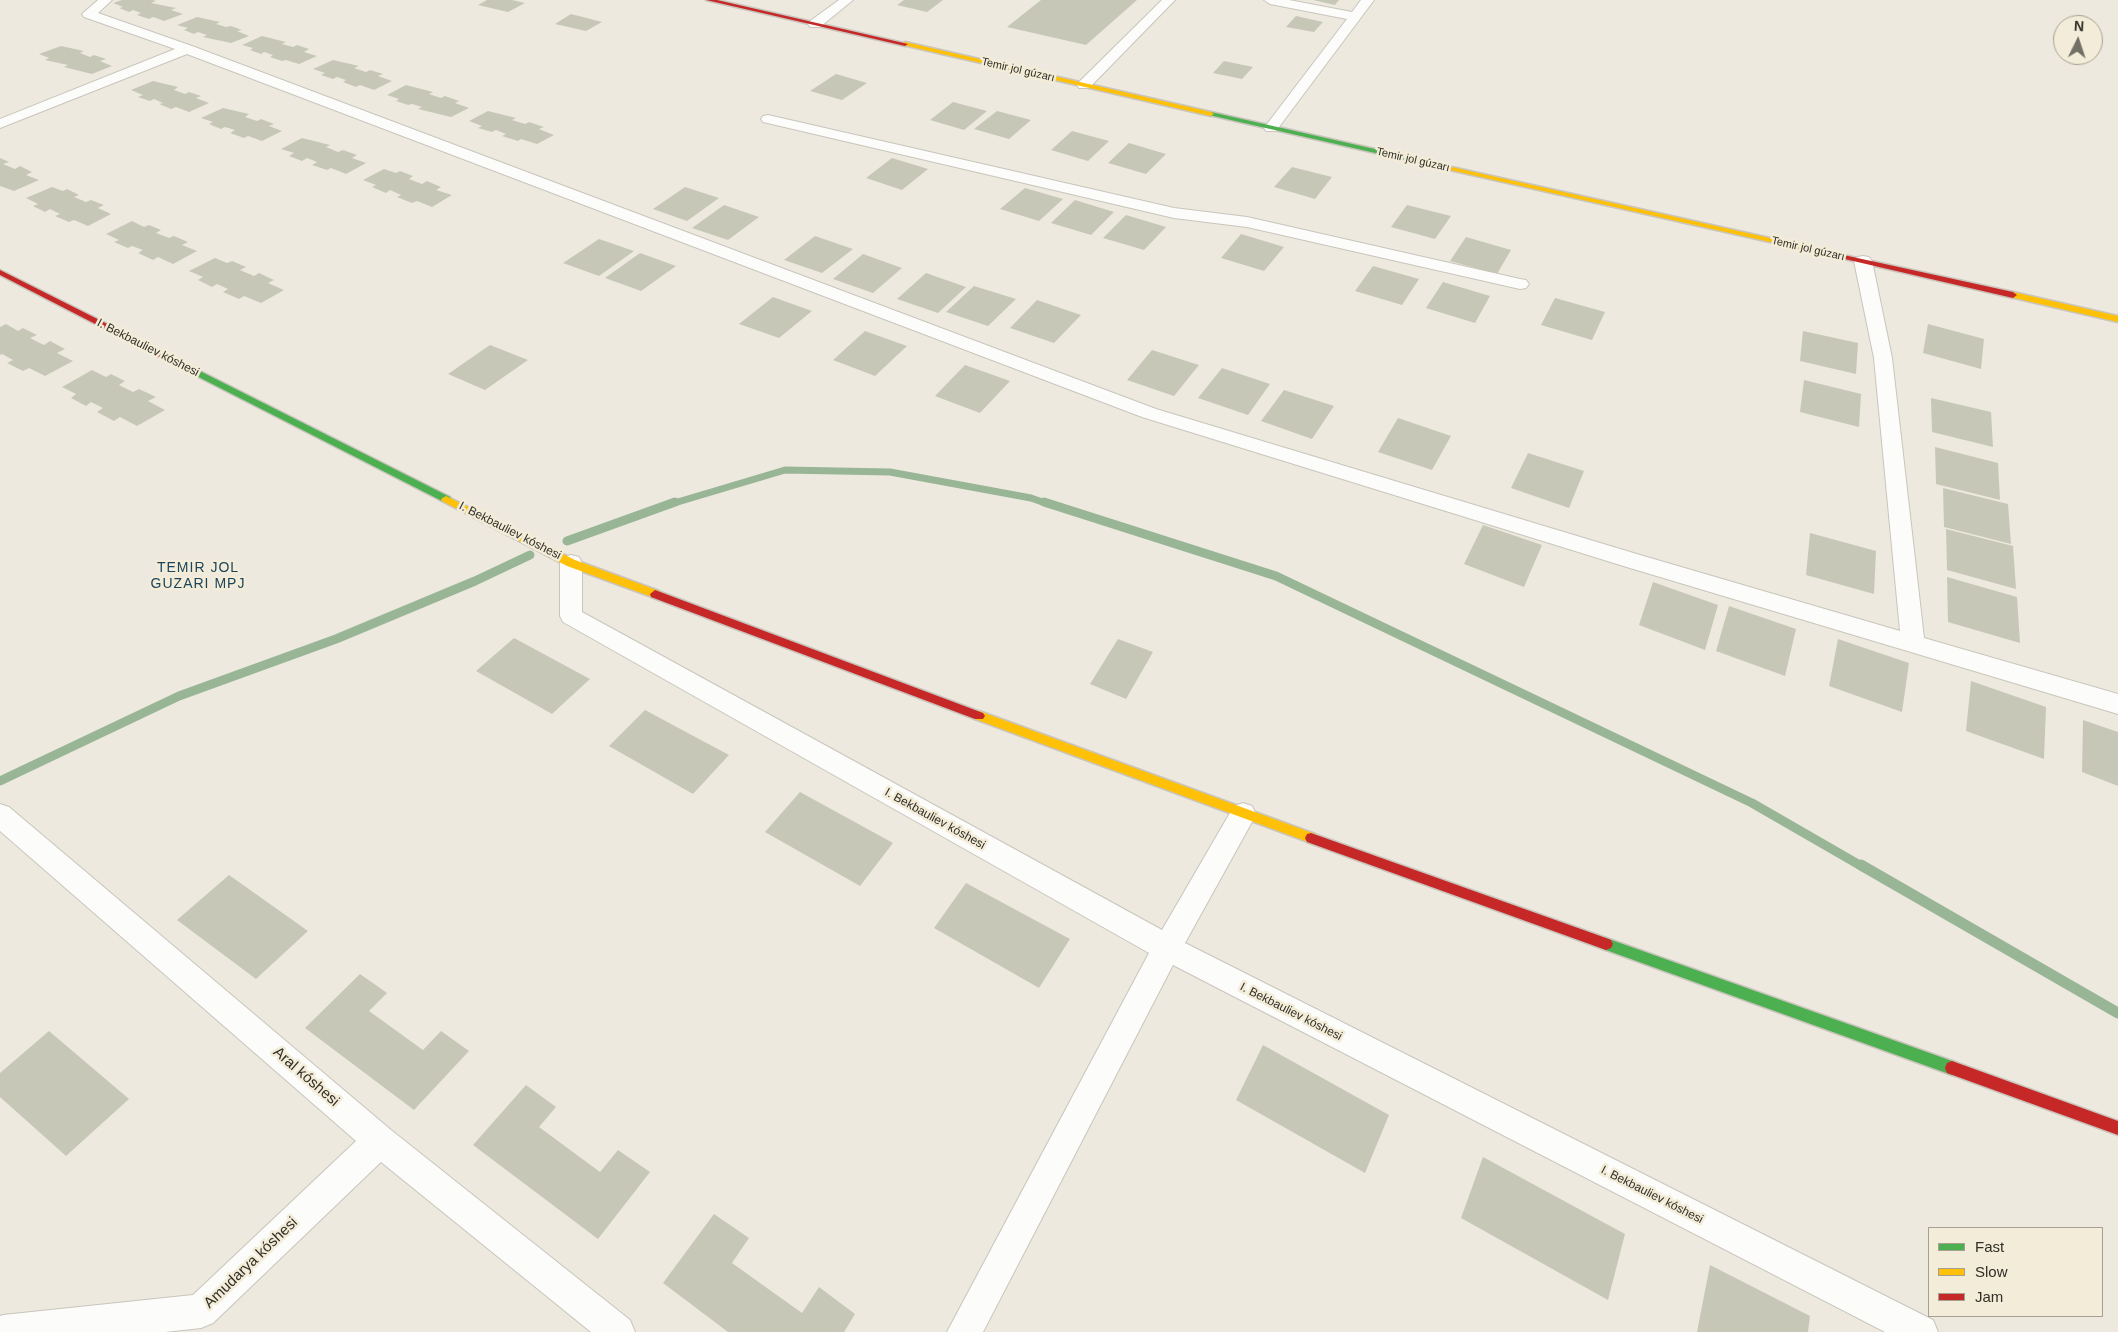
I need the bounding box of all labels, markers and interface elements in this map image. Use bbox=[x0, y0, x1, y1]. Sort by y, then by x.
north arrow bbox=[2053, 15, 2103, 65]
text: N bbox=[2073, 18, 2085, 34]
street label: Temir jol gúzarı bbox=[980, 55, 1056, 85]
street label: Temir jol gúzarı bbox=[1375, 145, 1451, 175]
street label: Temir jol gúzarı bbox=[1770, 234, 1846, 264]
street label: I. Bekbauliev kóshesi bbox=[95, 316, 201, 380]
street label: I. Bekbauliev kóshesi bbox=[457, 499, 563, 563]
district label: TEMIR JOL GUZARI MPJ bbox=[149, 560, 247, 592]
street label: I. Bekbauliev kóshesi bbox=[882, 785, 988, 853]
street label: I. Bekbauliev kóshesi bbox=[1238, 980, 1344, 1044]
street label: Aral kóshesi bbox=[269, 1043, 343, 1111]
street label: I. Bekbauliev kóshesi bbox=[1599, 1163, 1705, 1227]
street label: Amudarya kóshesi bbox=[200, 1214, 302, 1312]
legend bbox=[1928, 1227, 2103, 1317]
text: Fast bbox=[1975, 1238, 2004, 1255]
text: Slow bbox=[1975, 1263, 2008, 1280]
text: Jam bbox=[1975, 1288, 2003, 1305]

